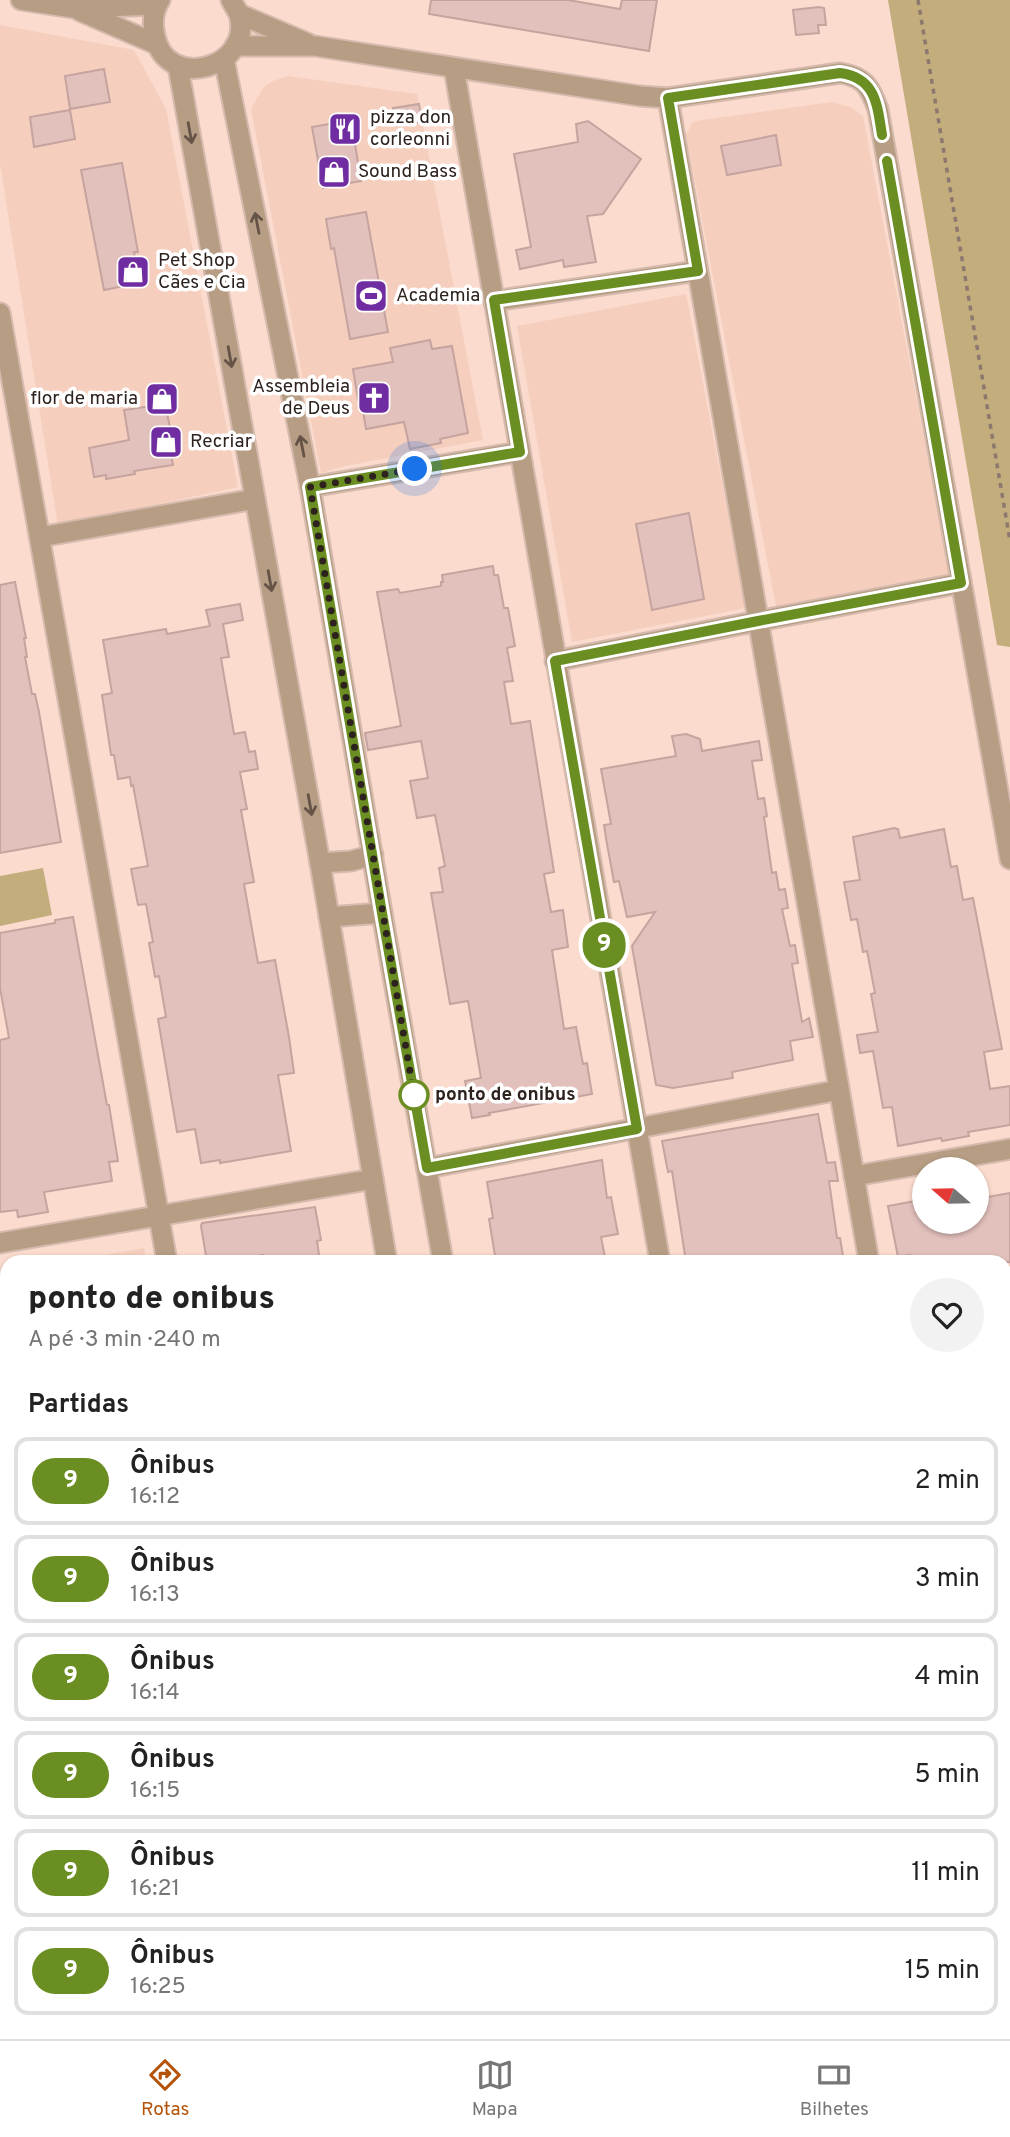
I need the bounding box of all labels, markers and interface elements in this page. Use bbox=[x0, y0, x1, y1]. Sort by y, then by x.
place label: pizza don corleonni bbox=[370, 106, 451, 152]
restaurant icon: pizza don corleonni bbox=[326, 110, 364, 148]
one-way arrow bbox=[184, 121, 197, 144]
shop icon: Sound Bass bbox=[315, 153, 353, 191]
place label: Sound Bass bbox=[358, 160, 457, 184]
one-way arrow bbox=[250, 212, 263, 235]
place label: Pet Shop Cães e Cia bbox=[158, 249, 246, 295]
shop icon: Pet Shop Cães e Cia bbox=[114, 253, 152, 291]
sports icon: Academia bbox=[352, 277, 390, 315]
place label: Academia bbox=[396, 284, 480, 308]
one-way arrow bbox=[224, 345, 237, 368]
place label: Assembleia de Deus bbox=[252, 375, 350, 421]
church icon: Assembleia de Deus bbox=[355, 379, 393, 417]
shop icon: flor de maria bbox=[143, 380, 181, 418]
place label: flor de maria bbox=[30, 387, 138, 411]
shop icon: Recriar bbox=[147, 423, 185, 461]
place label: Recriar bbox=[190, 430, 253, 454]
one-way arrow bbox=[294, 435, 308, 458]
your location bbox=[397, 451, 432, 486]
one-way arrow bbox=[263, 569, 277, 592]
one-way arrow bbox=[303, 793, 317, 816]
line badge: 9 bbox=[581, 922, 627, 968]
text: 9 bbox=[597, 930, 611, 960]
marker: ponto de onibus bbox=[399, 1080, 429, 1110]
place label: ponto de onibus bbox=[435, 1083, 576, 1107]
north arrow bbox=[912, 1157, 989, 1234]
map controls bbox=[912, 1157, 989, 1234]
button: heart bbox=[910, 1278, 984, 1352]
text: ponto de onibus bbox=[28, 1279, 275, 1321]
text: A pé · 3 min · 240 m bbox=[28, 1326, 221, 1355]
text: Partidas bbox=[28, 1389, 129, 1422]
text: Ônibus bbox=[130, 1450, 215, 1483]
text: 2 min bbox=[915, 1465, 980, 1498]
text: 9 bbox=[63, 1466, 78, 1496]
text: 16:12 bbox=[130, 1483, 180, 1512]
text: Ônibus bbox=[130, 1548, 215, 1581]
text: 3 min bbox=[915, 1563, 980, 1596]
text: 9 bbox=[63, 1564, 78, 1594]
text: 16:13 bbox=[130, 1581, 180, 1610]
text: Ônibus bbox=[130, 1646, 215, 1679]
text: 4 min bbox=[914, 1661, 980, 1694]
text: 9 bbox=[63, 1662, 78, 1692]
text: 16:14 bbox=[130, 1679, 180, 1708]
text: Ônibus bbox=[130, 1744, 215, 1777]
text: 5 min bbox=[914, 1759, 980, 1792]
text: 9 bbox=[63, 1760, 78, 1790]
text: 16:15 bbox=[130, 1777, 180, 1806]
text: Ônibus bbox=[130, 1842, 215, 1875]
text: 11 min bbox=[911, 1857, 980, 1890]
text: 9 bbox=[63, 1858, 78, 1888]
text: 16:21 bbox=[130, 1875, 180, 1904]
text: Ônibus bbox=[130, 1940, 215, 1973]
text: 15 min bbox=[905, 1955, 980, 1988]
text: 9 bbox=[63, 1956, 78, 1986]
text: 16:25 bbox=[130, 1973, 186, 2002]
tab: Rotas bbox=[141, 2056, 190, 2122]
tab: Mapa bbox=[472, 2056, 518, 2122]
tab: Bilhetes bbox=[800, 2056, 869, 2122]

